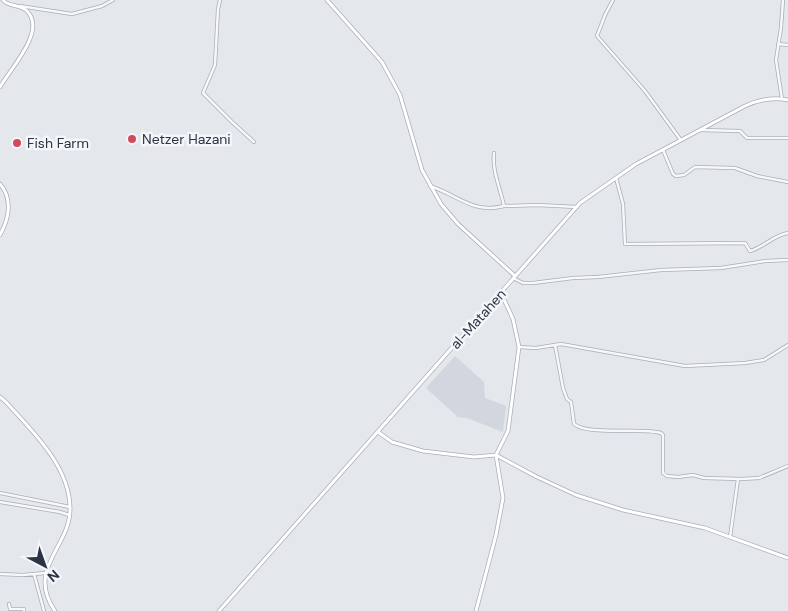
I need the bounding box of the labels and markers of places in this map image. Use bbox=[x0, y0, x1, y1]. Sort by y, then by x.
place label: Netzer Hazani bbox=[142, 130, 231, 148]
marker: Netzer Hazani bbox=[126, 133, 138, 145]
place label: Fish Farm bbox=[27, 134, 89, 152]
marker: Fish Farm bbox=[11, 137, 23, 149]

